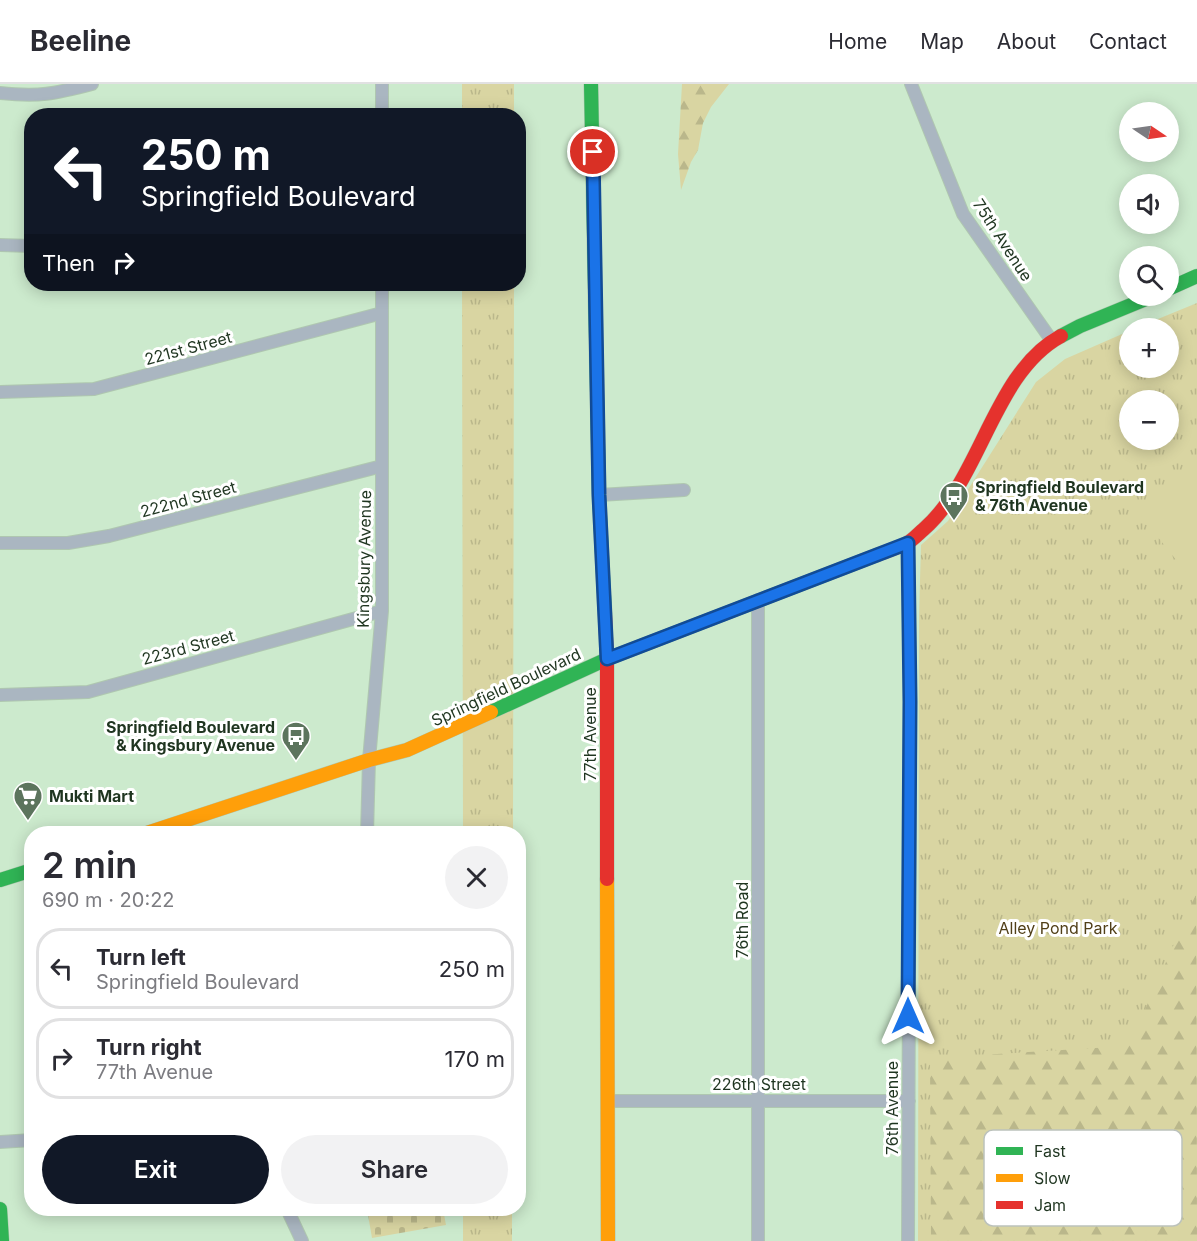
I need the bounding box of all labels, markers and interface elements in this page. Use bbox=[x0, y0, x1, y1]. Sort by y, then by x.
text: Beeline bbox=[30, 24, 131, 58]
text: Home bbox=[828, 29, 887, 54]
text: Map bbox=[920, 29, 964, 54]
text: About bbox=[997, 29, 1056, 54]
text: Contact bbox=[1089, 29, 1167, 54]
north arrow bbox=[1119, 102, 1179, 162]
map controls bbox=[1119, 102, 1179, 450]
pin bbox=[567, 126, 618, 177]
text: 250 m bbox=[141, 129, 271, 180]
icon: left bbox=[42, 132, 120, 210]
icon: arrive bbox=[576, 135, 609, 168]
button: sound bbox=[1119, 174, 1179, 234]
text: Springfield Boulevard bbox=[141, 180, 415, 213]
street label: 75th Avenue bbox=[969, 195, 1037, 285]
icon: right bbox=[107, 246, 140, 279]
button: search bbox=[1119, 246, 1179, 306]
text: Then bbox=[42, 250, 95, 276]
button: + bbox=[1119, 318, 1179, 378]
street label: 221st Street bbox=[142, 327, 234, 369]
button: − bbox=[1119, 390, 1179, 450]
street label: 222nd Street bbox=[138, 477, 238, 521]
place label: Springfield Boulevard & 76th Avenue bbox=[975, 477, 1144, 515]
bus stop icon: Springfield Boulevard & 76th Avenue bbox=[938, 480, 970, 522]
street label: Kingsbury Avenue bbox=[353, 490, 375, 628]
street label: 223rd Street bbox=[140, 625, 236, 669]
street label: Springfield Boulevard bbox=[428, 644, 584, 730]
street label: 77th Avenue bbox=[580, 687, 600, 781]
place label: Springfield Boulevard & Kingsbury Avenue bbox=[106, 717, 275, 755]
bus stop icon: Springfield Boulevard & Kingsbury Avenue bbox=[280, 720, 312, 762]
supermarket icon: Mukti Mart bbox=[12, 780, 44, 822]
place label: Mukti Mart bbox=[49, 786, 134, 806]
text: 2 min bbox=[42, 843, 137, 887]
button: close bbox=[445, 846, 508, 909]
street label: 76th Road bbox=[732, 882, 752, 958]
text: 690 m · 20:22 bbox=[42, 888, 175, 912]
park label: Alley Pond Park bbox=[998, 918, 1118, 938]
text: Turn left bbox=[96, 944, 186, 970]
icon: left bbox=[45, 952, 78, 985]
text: 250 m bbox=[439, 956, 505, 982]
text: Springfield Boulevard bbox=[96, 970, 299, 994]
position arrow bbox=[876, 984, 940, 1048]
text: Turn right bbox=[96, 1034, 202, 1060]
icon: right bbox=[45, 1042, 78, 1075]
text: 170 m bbox=[445, 1046, 505, 1072]
text: 77th Avenue bbox=[96, 1060, 213, 1084]
street label: 76th Avenue bbox=[882, 1061, 902, 1155]
street label: 226th Street bbox=[712, 1074, 806, 1094]
legend bbox=[984, 1130, 1182, 1226]
button: Exit bbox=[42, 1135, 269, 1204]
button: Share bbox=[281, 1135, 508, 1204]
text: Fast bbox=[1034, 1141, 1066, 1161]
text: Slow bbox=[1034, 1168, 1071, 1188]
text: Jam bbox=[1034, 1195, 1066, 1215]

